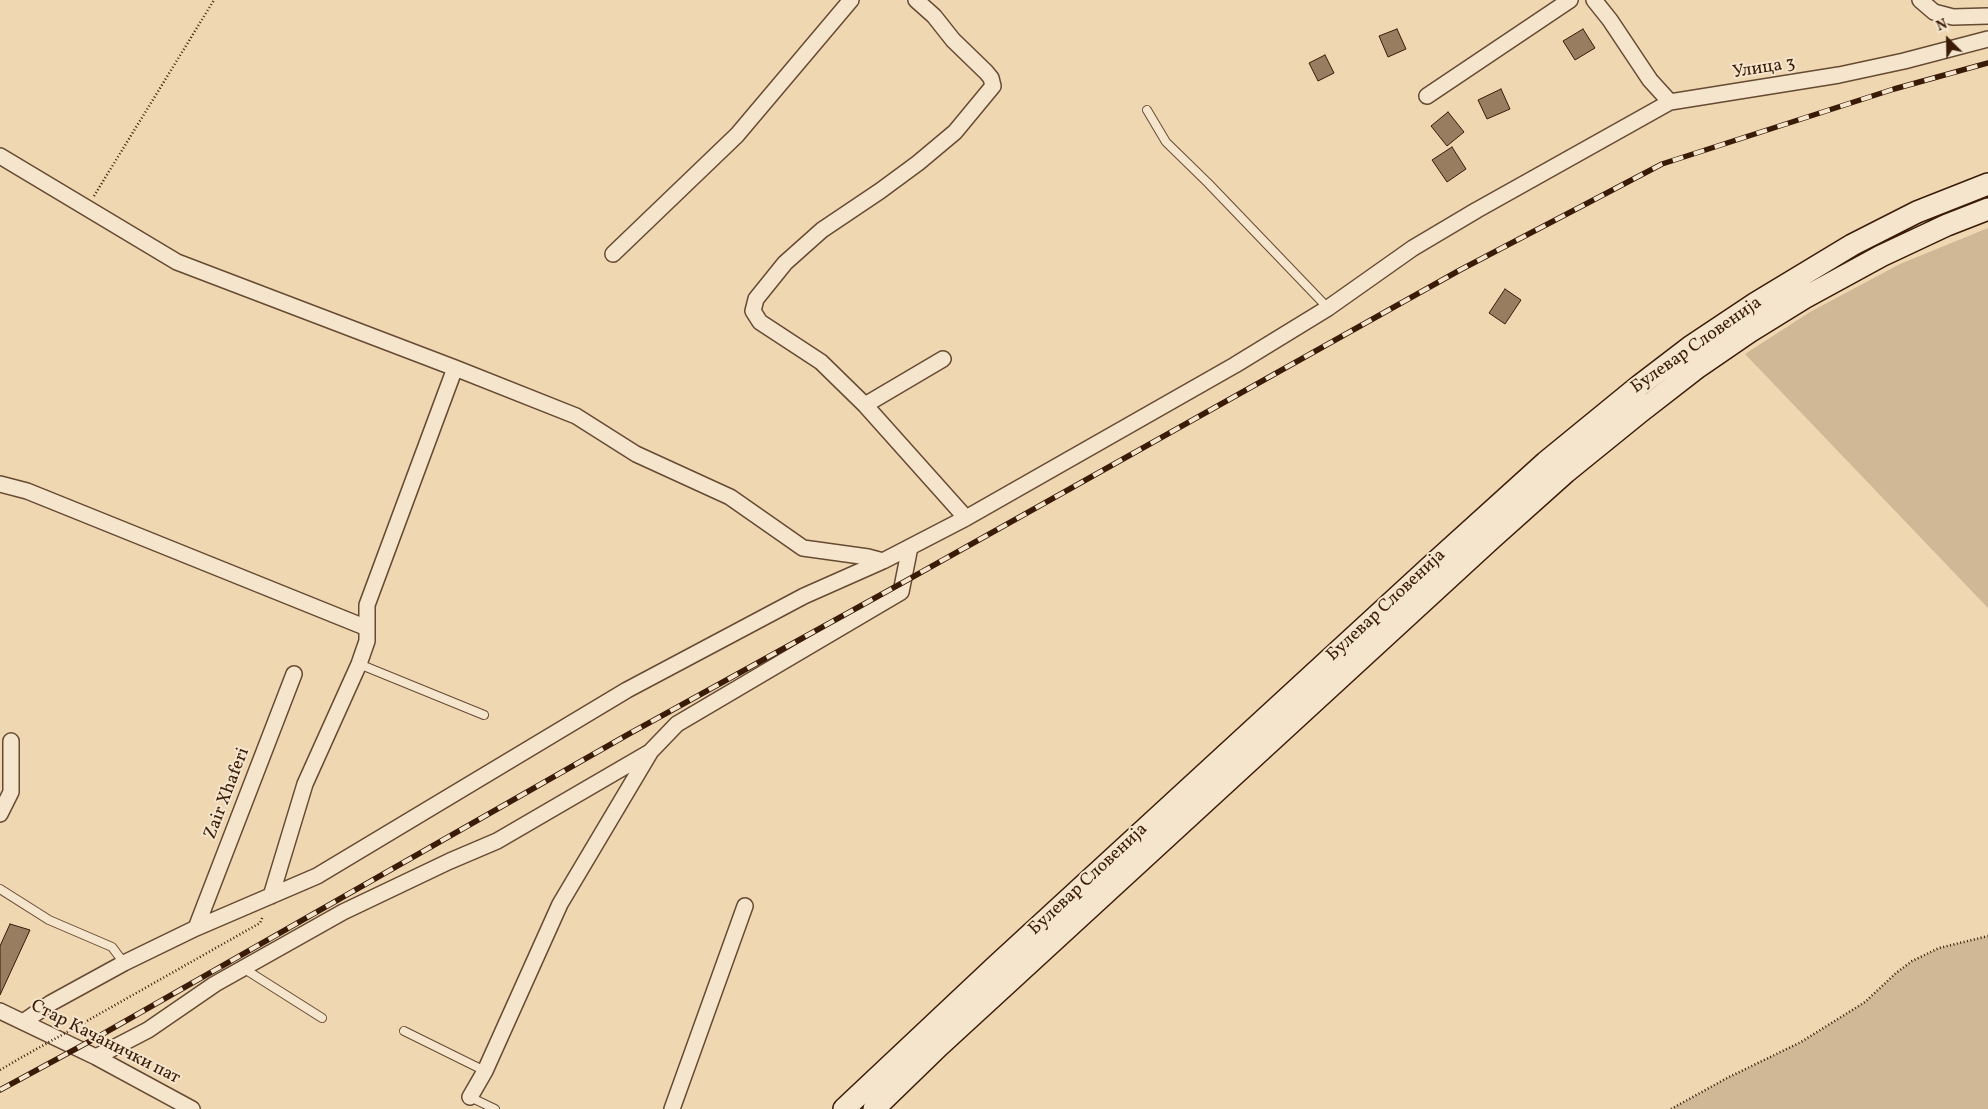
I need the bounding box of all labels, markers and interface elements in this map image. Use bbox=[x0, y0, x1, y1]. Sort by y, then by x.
north arrow bbox=[1923, 15, 1973, 65]
text: N bbox=[1934, 15, 1950, 36]
street label: Улица 3 bbox=[1731, 53, 1797, 85]
street label: Булевар Словенија bbox=[1627, 293, 1767, 399]
street label: Булевар Словенија bbox=[1323, 545, 1451, 667]
street label: Zair Xhaferi bbox=[201, 745, 255, 843]
street label: Булевар Словенија bbox=[1025, 819, 1153, 941]
street label: Стар Качанички пат bbox=[27, 996, 183, 1090]

